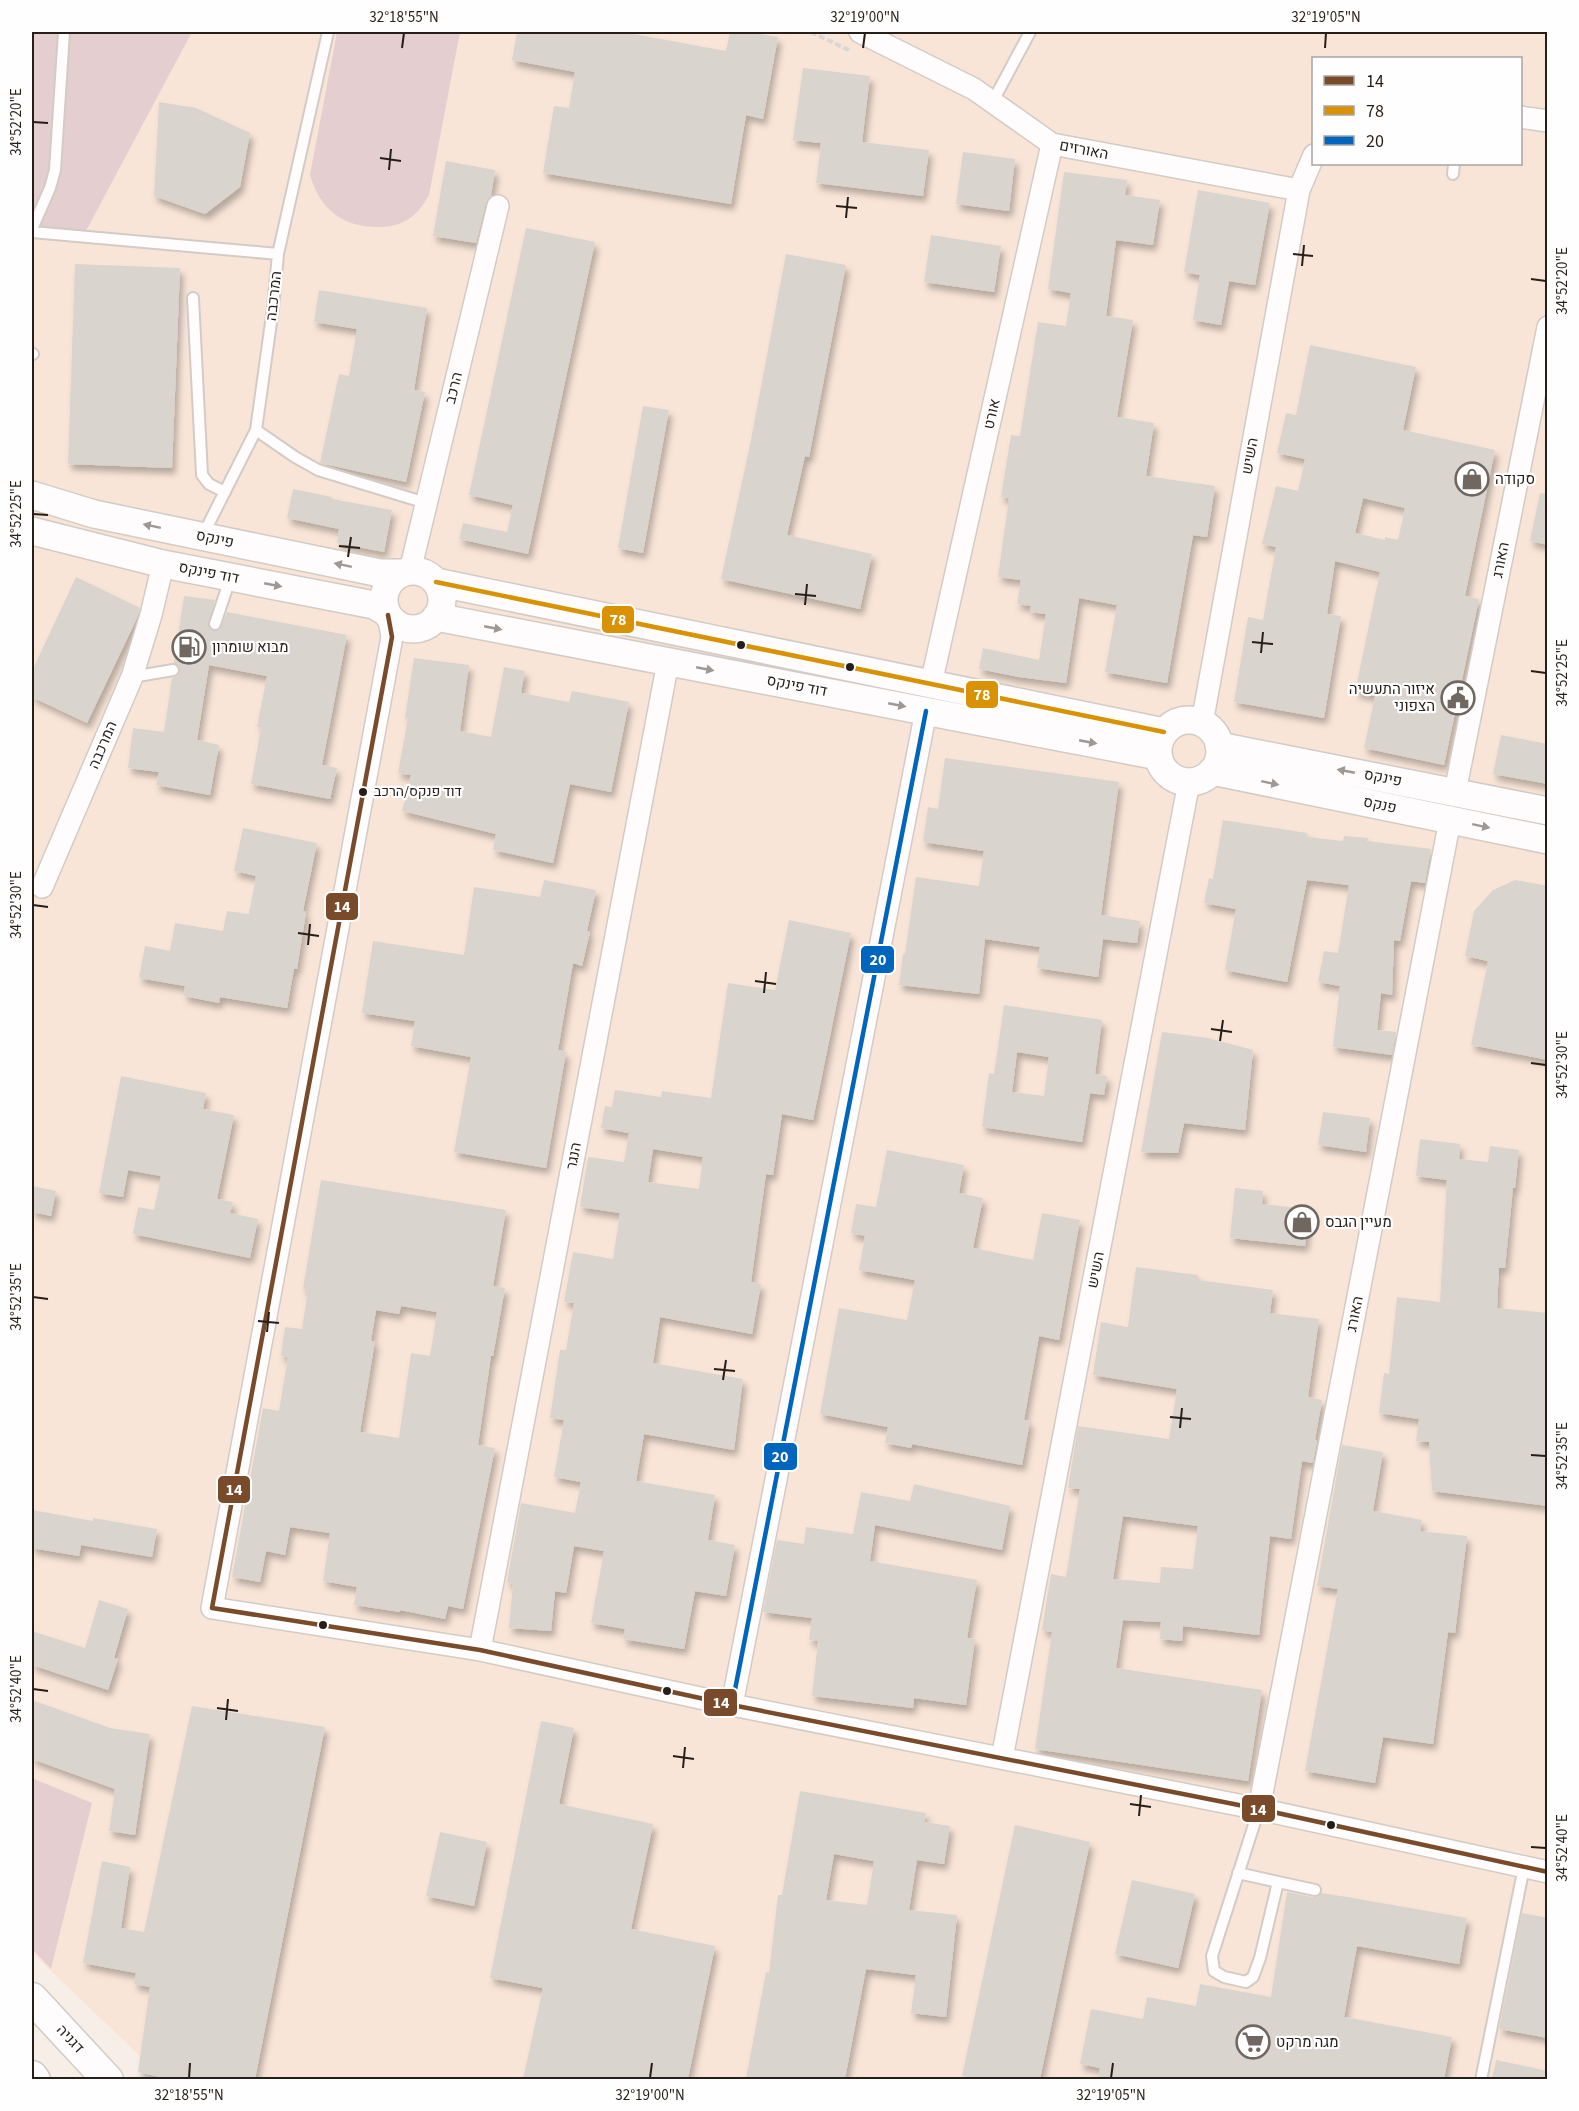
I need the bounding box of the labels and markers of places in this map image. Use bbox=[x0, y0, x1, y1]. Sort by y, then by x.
shop icon: סקודה bbox=[1454, 461, 1490, 497]
place label: סקודה bbox=[1495, 469, 1535, 490]
fuel station icon: מבוא שומרון bbox=[171, 629, 207, 665]
place label: מבוא שומרון bbox=[212, 637, 288, 658]
unlabelled marker bbox=[735, 639, 747, 651]
unlabelled marker bbox=[844, 661, 856, 673]
place label: איזור התעשיה הצפוני bbox=[1349, 679, 1435, 717]
public building icon: איזור התעשיה הצפוני bbox=[1440, 680, 1476, 716]
place label: דוד פנקס/הרכב bbox=[374, 782, 462, 802]
marker: דוד פנקס/הרכב bbox=[357, 786, 369, 798]
shop icon: מעיין הגבס bbox=[1284, 1204, 1320, 1240]
place label: מעיין הגבס bbox=[1325, 1212, 1392, 1233]
unlabelled marker bbox=[317, 1619, 329, 1631]
unlabelled marker bbox=[661, 1685, 673, 1697]
unlabelled marker bbox=[1325, 1819, 1337, 1831]
supermarket icon: מגה מרקט bbox=[1235, 2024, 1271, 2060]
place label: מגה מרקט bbox=[1276, 2032, 1339, 2053]

